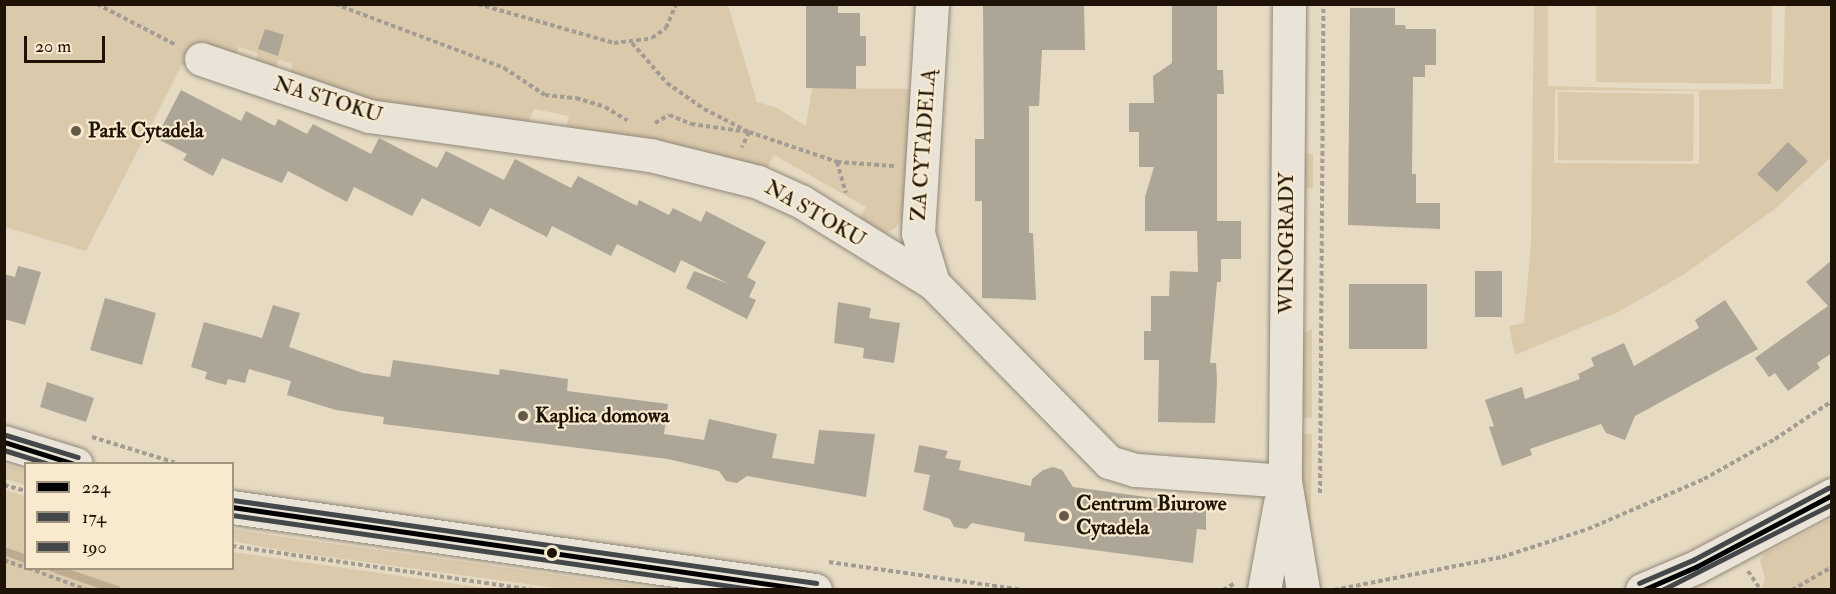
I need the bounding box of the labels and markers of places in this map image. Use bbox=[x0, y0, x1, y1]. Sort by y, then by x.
place label: Park Cytadela bbox=[88, 118, 204, 144]
marker: Park Cytadela bbox=[69, 124, 83, 138]
place label: Kaplica domowa bbox=[535, 403, 669, 429]
marker: Kaplica domowa bbox=[516, 409, 530, 423]
place label: Centrum Biurowe Cytadela bbox=[1076, 491, 1226, 541]
marker: Centrum Biurowe Cytadela bbox=[1057, 509, 1071, 523]
unlabelled marker bbox=[546, 547, 558, 559]

